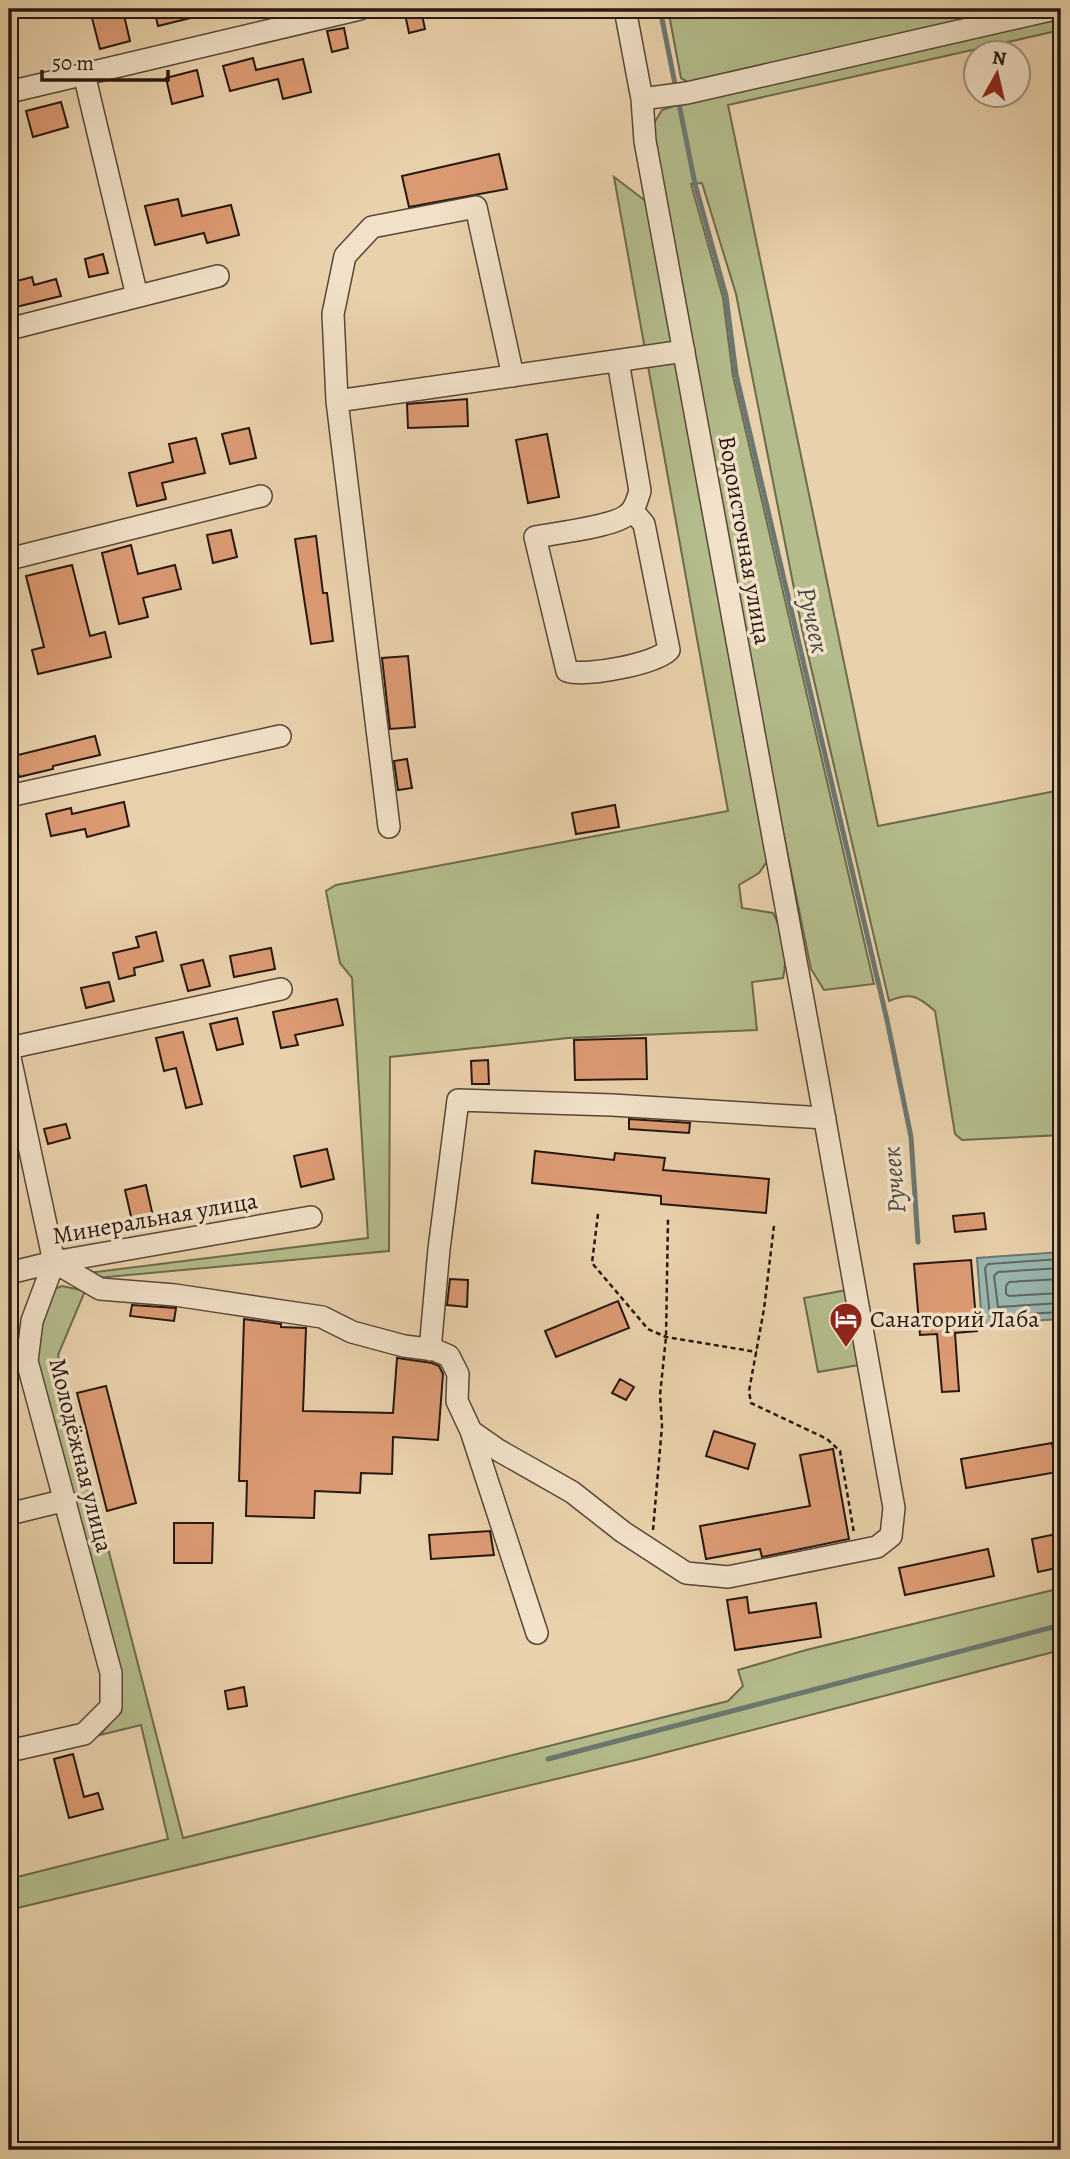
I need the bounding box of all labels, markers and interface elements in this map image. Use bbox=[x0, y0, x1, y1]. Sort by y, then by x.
scale bar bbox=[42, 38, 168, 82]
north arrow bbox=[962, 38, 1032, 108]
text: N bbox=[991, 44, 1008, 72]
text: 50 m bbox=[52, 49, 94, 77]
street label: Водоисточная улица bbox=[711, 433, 779, 647]
water label: Ручеек bbox=[788, 583, 838, 657]
water label: Ручеек bbox=[874, 1145, 914, 1215]
street label: Минеральная улица bbox=[50, 1184, 260, 1252]
hotel icon: Санаторий Лаба bbox=[827, 1300, 865, 1349]
place label: Санаторий Лаба bbox=[870, 1303, 1039, 1335]
street label: Молодёжная улица bbox=[41, 1355, 121, 1555]

